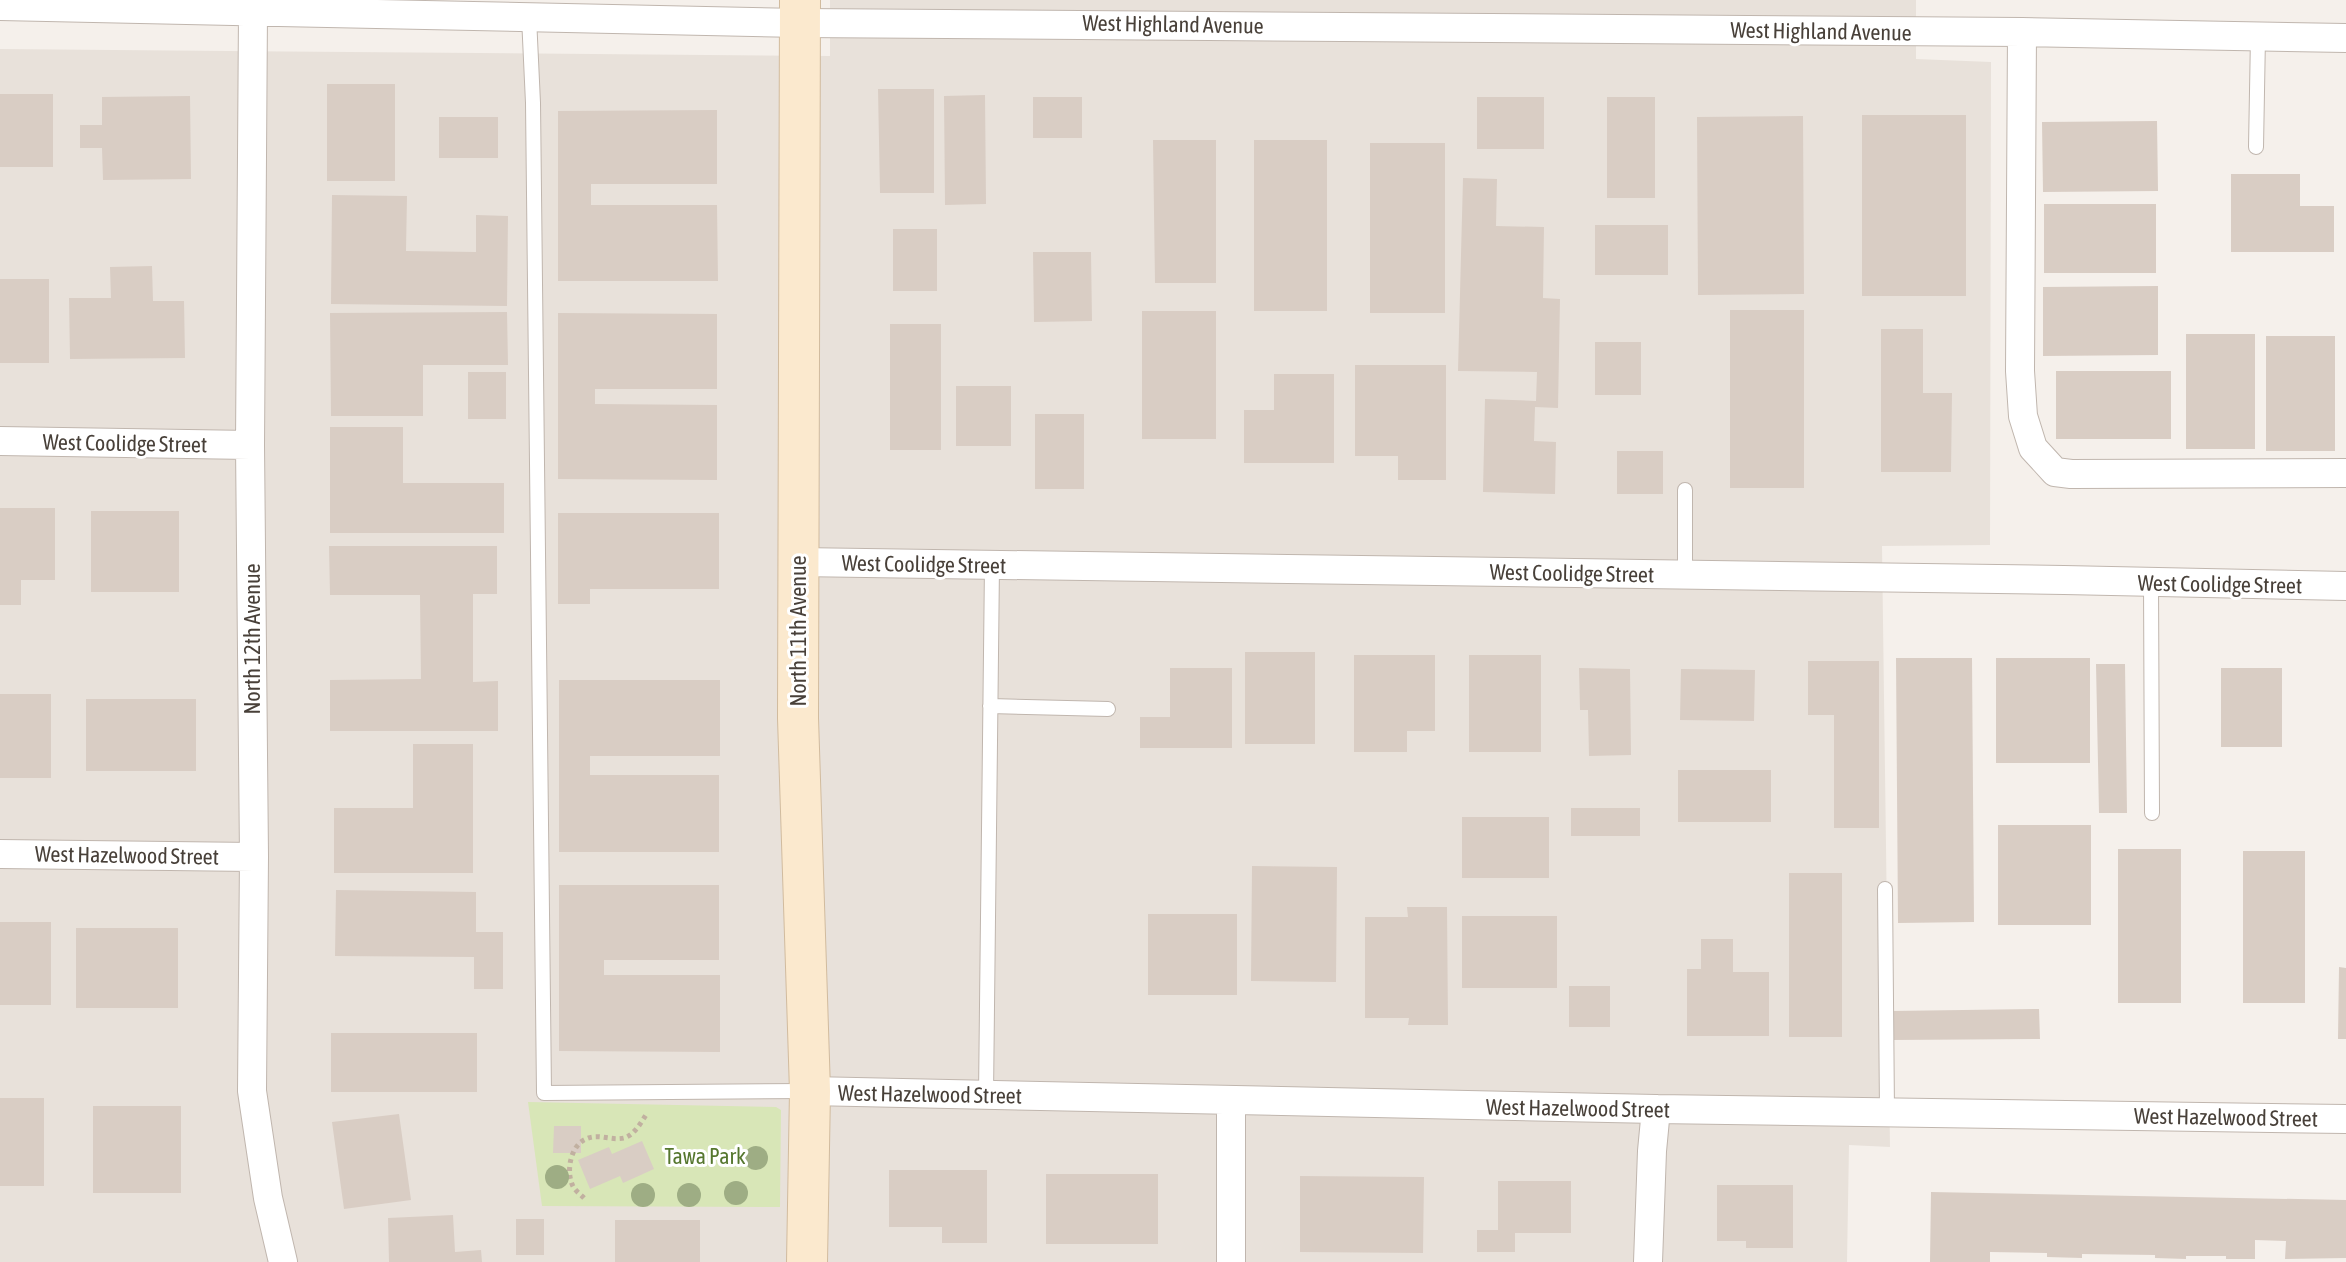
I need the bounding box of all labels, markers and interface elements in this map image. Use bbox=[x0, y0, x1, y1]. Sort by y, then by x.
street label: West Highland Avenue bbox=[1082, 9, 1264, 39]
street label: West Highland Avenue bbox=[1730, 16, 1912, 46]
street label: West Coolidge Street bbox=[42, 429, 208, 457]
street label: West Coolidge Street bbox=[841, 550, 1007, 578]
street label: North 11th Avenue bbox=[785, 555, 811, 707]
street label: West Coolidge Street bbox=[1489, 559, 1655, 587]
street label: North 12th Avenue bbox=[239, 563, 265, 715]
street label: West Coolidge Street bbox=[2137, 570, 2303, 598]
street label: West Hazelwood Street bbox=[35, 840, 219, 870]
street label: West Hazelwood Street bbox=[838, 1079, 1022, 1109]
street label: West Hazelwood Street bbox=[1486, 1093, 1670, 1123]
street label: West Hazelwood Street bbox=[2134, 1102, 2318, 1132]
park label: Tawa Park bbox=[664, 1143, 746, 1169]

